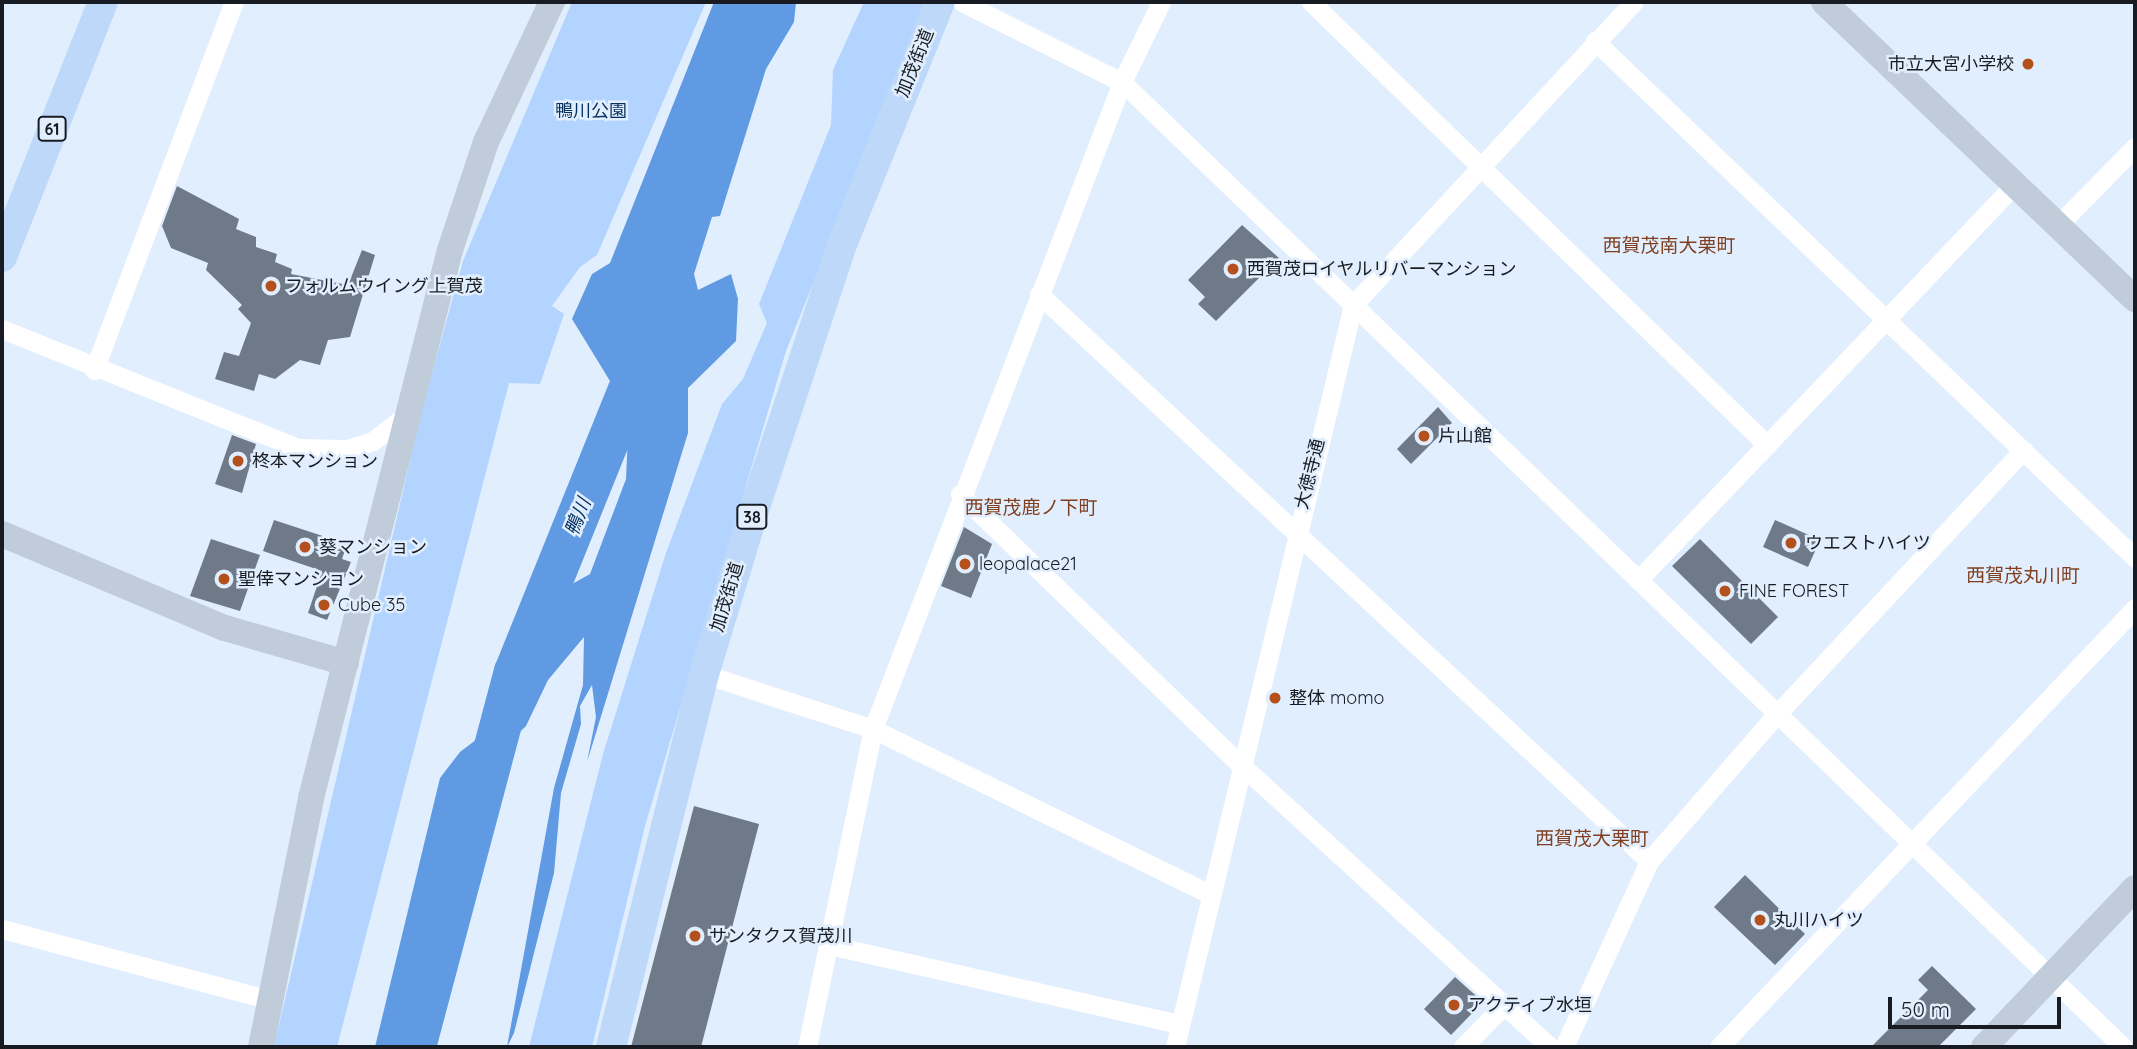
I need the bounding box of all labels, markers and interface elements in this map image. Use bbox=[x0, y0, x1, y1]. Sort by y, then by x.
street label: 加茂街道 bbox=[892, 26, 938, 100]
place label: 市立大宮小学校 bbox=[1888, 53, 2014, 75]
marker: 市立大宮小学校 bbox=[2020, 56, 2036, 72]
park label: 鴨川公園 bbox=[555, 100, 627, 122]
road number: 61 bbox=[36, 116, 68, 141]
district label: 西賀茂南大栗町 bbox=[1603, 235, 1735, 257]
place label: 西賀茂ロイヤルリバーマンション bbox=[1247, 258, 1517, 280]
marker: 西賀茂ロイヤルリバーマンション bbox=[1225, 261, 1241, 277]
place label: フォルムウイング上賀茂 bbox=[285, 275, 483, 297]
marker: フォルムウイング上賀茂 bbox=[263, 278, 279, 294]
place label: 片山館 bbox=[1438, 425, 1492, 447]
marker: 片山館 bbox=[1416, 428, 1432, 444]
street label: 大徳寺通 bbox=[1291, 436, 1329, 512]
place label: 柊本マンション bbox=[252, 450, 378, 472]
marker: 柊本マンション bbox=[230, 453, 246, 469]
water label: 鴨川 bbox=[560, 495, 596, 539]
district label: 西賀茂鹿ノ下町 bbox=[965, 497, 1097, 519]
road number: 38 bbox=[736, 504, 768, 530]
place label: ウエストハイツ bbox=[1805, 532, 1931, 554]
marker: ウエストハイツ bbox=[1783, 535, 1799, 551]
place label: 葵マンション bbox=[319, 536, 427, 558]
marker: 葵マンション bbox=[297, 539, 313, 555]
place label: leopalace21 bbox=[979, 553, 1077, 575]
marker: leopalace21 bbox=[957, 556, 973, 572]
street label: 加茂街道 bbox=[706, 559, 748, 635]
district label: 西賀茂丸川町 bbox=[1966, 565, 2080, 587]
place label: 聖倖マンション bbox=[238, 568, 364, 590]
marker: 聖倖マンション bbox=[216, 571, 232, 587]
place label: FINE FOREST bbox=[1739, 580, 1849, 602]
marker: FINE FOREST bbox=[1717, 583, 1733, 599]
place label: Cube 35 bbox=[338, 594, 405, 616]
marker: Cube 35 bbox=[316, 597, 332, 613]
place label: 整体 momo bbox=[1289, 687, 1384, 709]
marker: 整体 momo bbox=[1267, 690, 1283, 706]
district label: 西賀茂大栗町 bbox=[1535, 828, 1649, 850]
place label: 丸川ハイツ bbox=[1774, 909, 1864, 931]
marker: 丸川ハイツ bbox=[1752, 912, 1768, 928]
place label: サンタクス賀茂川 bbox=[709, 925, 853, 947]
marker: サンタクス賀茂川 bbox=[687, 928, 703, 944]
scale bar bbox=[1892, 982, 2065, 1026]
place label: アクティブ水垣 bbox=[1468, 994, 1594, 1016]
text: 50 m bbox=[1901, 996, 1950, 1022]
marker: アクティブ水垣 bbox=[1446, 997, 1462, 1013]

